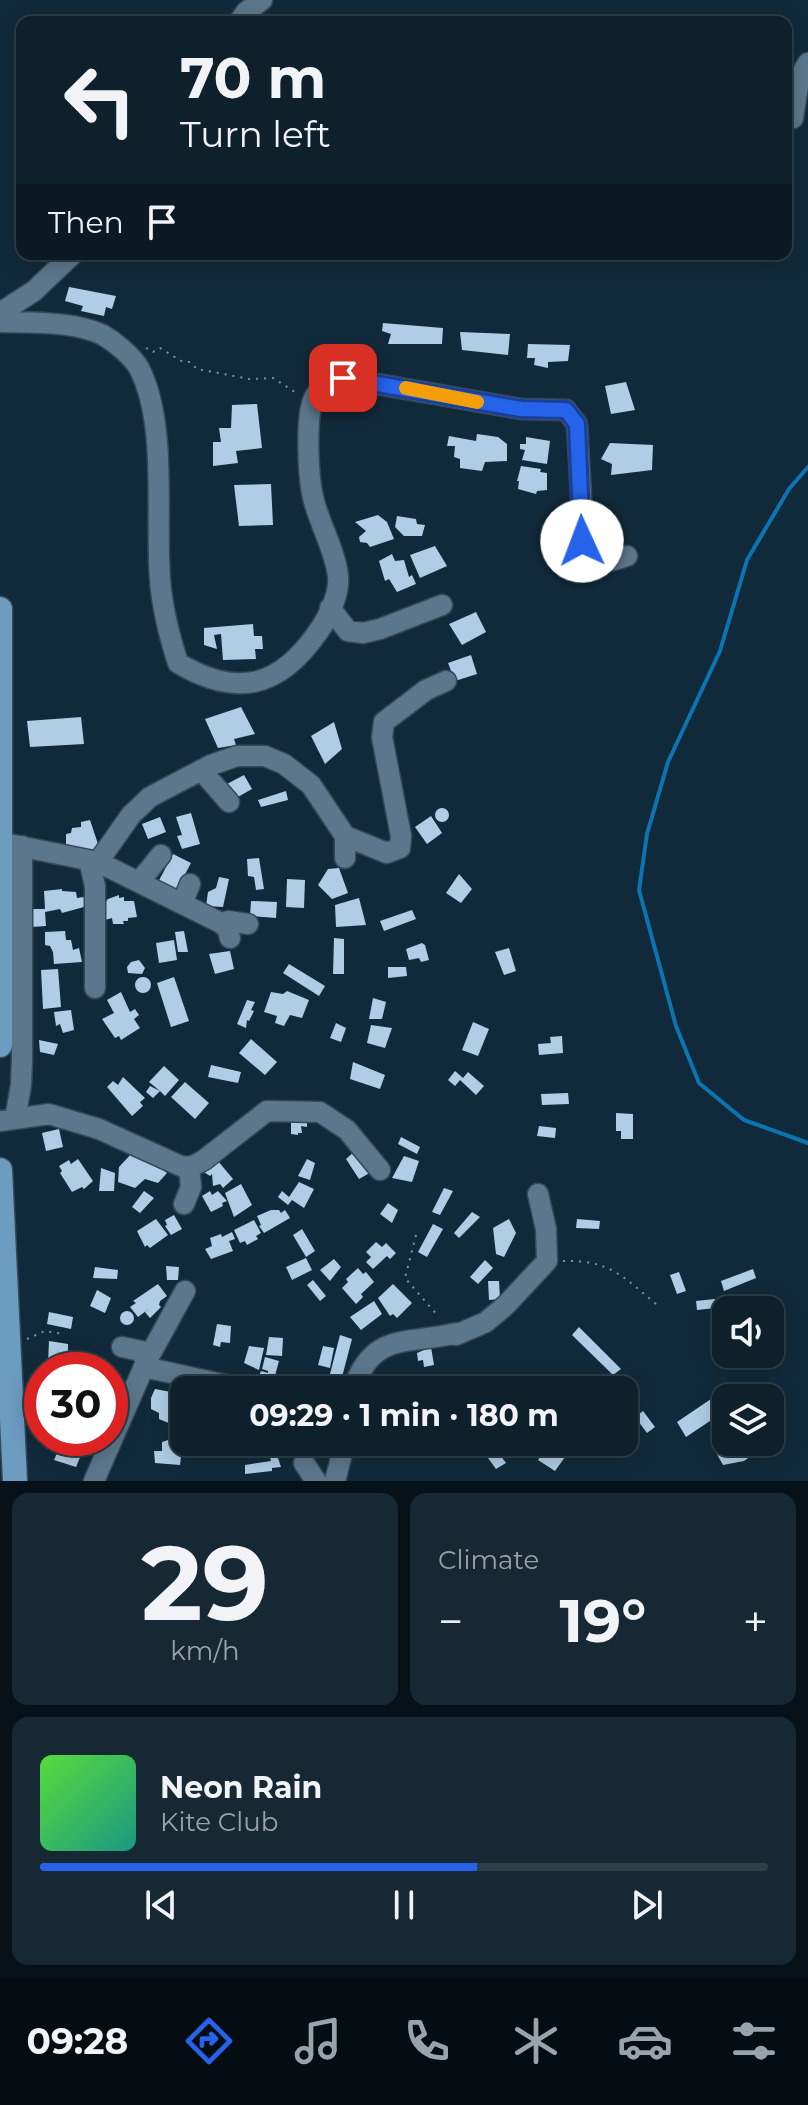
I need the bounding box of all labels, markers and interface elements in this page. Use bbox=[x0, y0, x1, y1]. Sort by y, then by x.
text: 70 m bbox=[180, 44, 326, 112]
icon: left bbox=[48, 48, 152, 152]
text: Turn left bbox=[180, 112, 331, 156]
icon: arrive bbox=[140, 200, 184, 244]
text: Then bbox=[48, 204, 124, 241]
pin bbox=[309, 344, 377, 412]
icon: arrive bbox=[321, 356, 365, 400]
position arrow bbox=[540, 499, 624, 583]
map controls bbox=[712, 1296, 784, 1456]
button: sound bbox=[712, 1296, 784, 1368]
speed limit sign: 30 bbox=[24, 1352, 128, 1456]
button: layers bbox=[712, 1384, 784, 1456]
text: 09:29 · 1 min · 180 m bbox=[249, 1397, 559, 1434]
text: 29 bbox=[141, 1519, 269, 1646]
text: Climate bbox=[438, 1544, 539, 1576]
text: 19° bbox=[560, 1584, 646, 1657]
text: − bbox=[438, 1594, 463, 1648]
text: + bbox=[743, 1594, 768, 1648]
text: km/h bbox=[170, 1635, 240, 1667]
text: Neon Rain bbox=[160, 1769, 322, 1806]
text: Kite Club bbox=[160, 1806, 278, 1838]
icon: previous bbox=[139, 1883, 183, 1927]
icon: pause bbox=[382, 1883, 426, 1927]
icon: next bbox=[625, 1883, 669, 1927]
icon: directions bbox=[181, 2013, 237, 2069]
icon: music bbox=[290, 2013, 346, 2069]
icon: phone bbox=[399, 2013, 455, 2069]
icon: climate bbox=[508, 2013, 564, 2069]
icon: car bbox=[617, 2013, 673, 2069]
icon: filters bbox=[726, 2013, 782, 2069]
text: 09:28 bbox=[26, 2019, 128, 2063]

